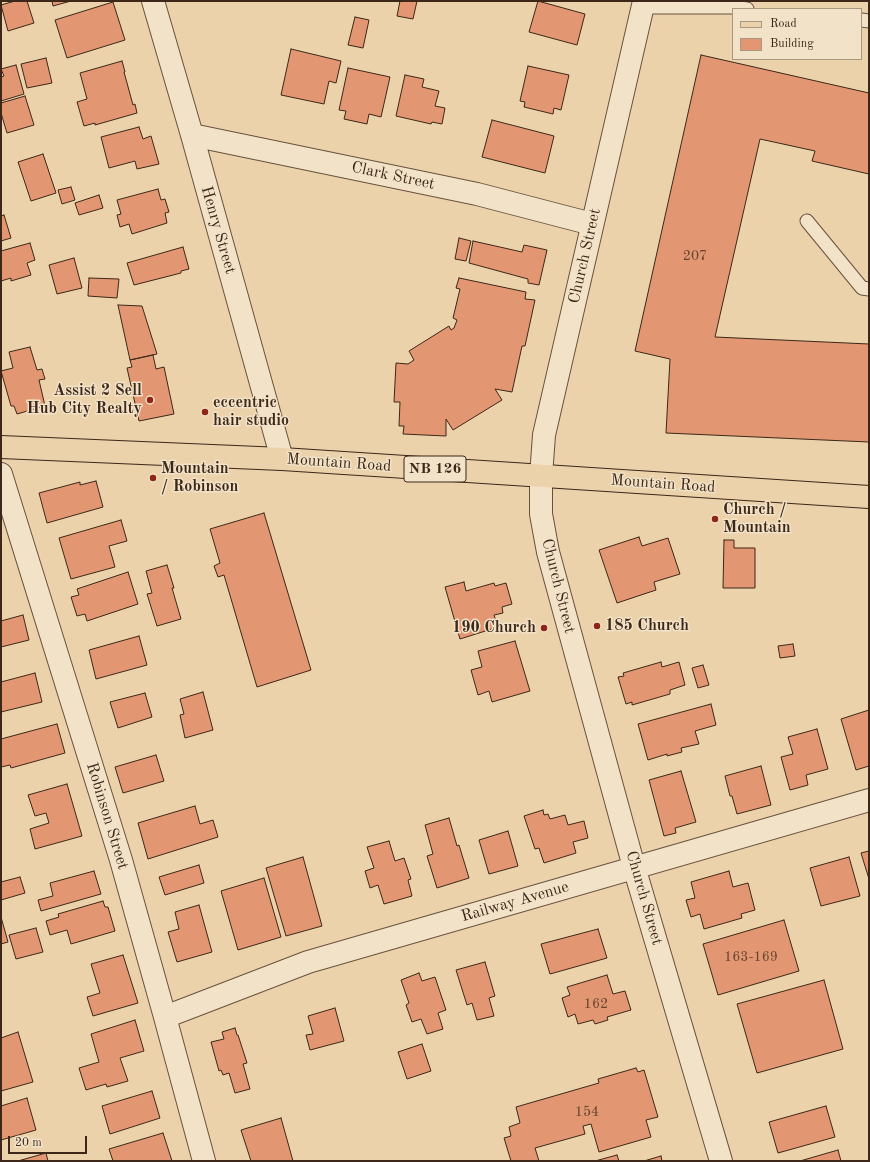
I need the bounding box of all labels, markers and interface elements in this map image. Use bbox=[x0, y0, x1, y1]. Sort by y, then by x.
legend bbox=[732, 8, 862, 60]
text: Road bbox=[770, 18, 797, 30]
text: Building bbox=[770, 38, 814, 50]
street label: Clark Street bbox=[350, 158, 436, 194]
street label: Henry Street bbox=[196, 184, 240, 276]
street label: Church Street bbox=[565, 207, 605, 305]
house number: 207 bbox=[683, 248, 707, 264]
place label: Assist 2 Sell Hub City Realty bbox=[27, 381, 142, 419]
place label: eccentric hair studio bbox=[213, 393, 289, 431]
marker: Assist 2 Sell Hub City Realty bbox=[145, 395, 155, 405]
marker: eccentric hair studio bbox=[200, 407, 210, 417]
street label: Mountain Road bbox=[286, 450, 392, 476]
road number: NB 126 bbox=[404, 456, 466, 482]
place label: Mountain / Robinson bbox=[161, 459, 238, 497]
street label: Mountain Road bbox=[610, 471, 716, 497]
marker: Mountain / Robinson bbox=[148, 473, 158, 483]
place label: Church / Mountain bbox=[723, 500, 791, 538]
marker: Church / Mountain bbox=[710, 514, 720, 524]
street label: Church Street bbox=[537, 537, 579, 635]
place label: 185 Church bbox=[605, 616, 689, 636]
place label: 190 Church bbox=[452, 618, 536, 638]
marker: 185 Church bbox=[592, 621, 602, 631]
marker: 190 Church bbox=[539, 623, 549, 633]
street label: Robinson Street bbox=[82, 760, 132, 872]
street label: Church Street bbox=[621, 849, 667, 947]
street label: Railway Avenue bbox=[459, 877, 571, 927]
house number: 163-169 bbox=[724, 949, 778, 965]
house number: 162 bbox=[584, 996, 608, 1012]
house number: 154 bbox=[575, 1104, 599, 1120]
scale bar bbox=[10, 1128, 89, 1154]
text: 20 m bbox=[15, 1137, 42, 1149]

